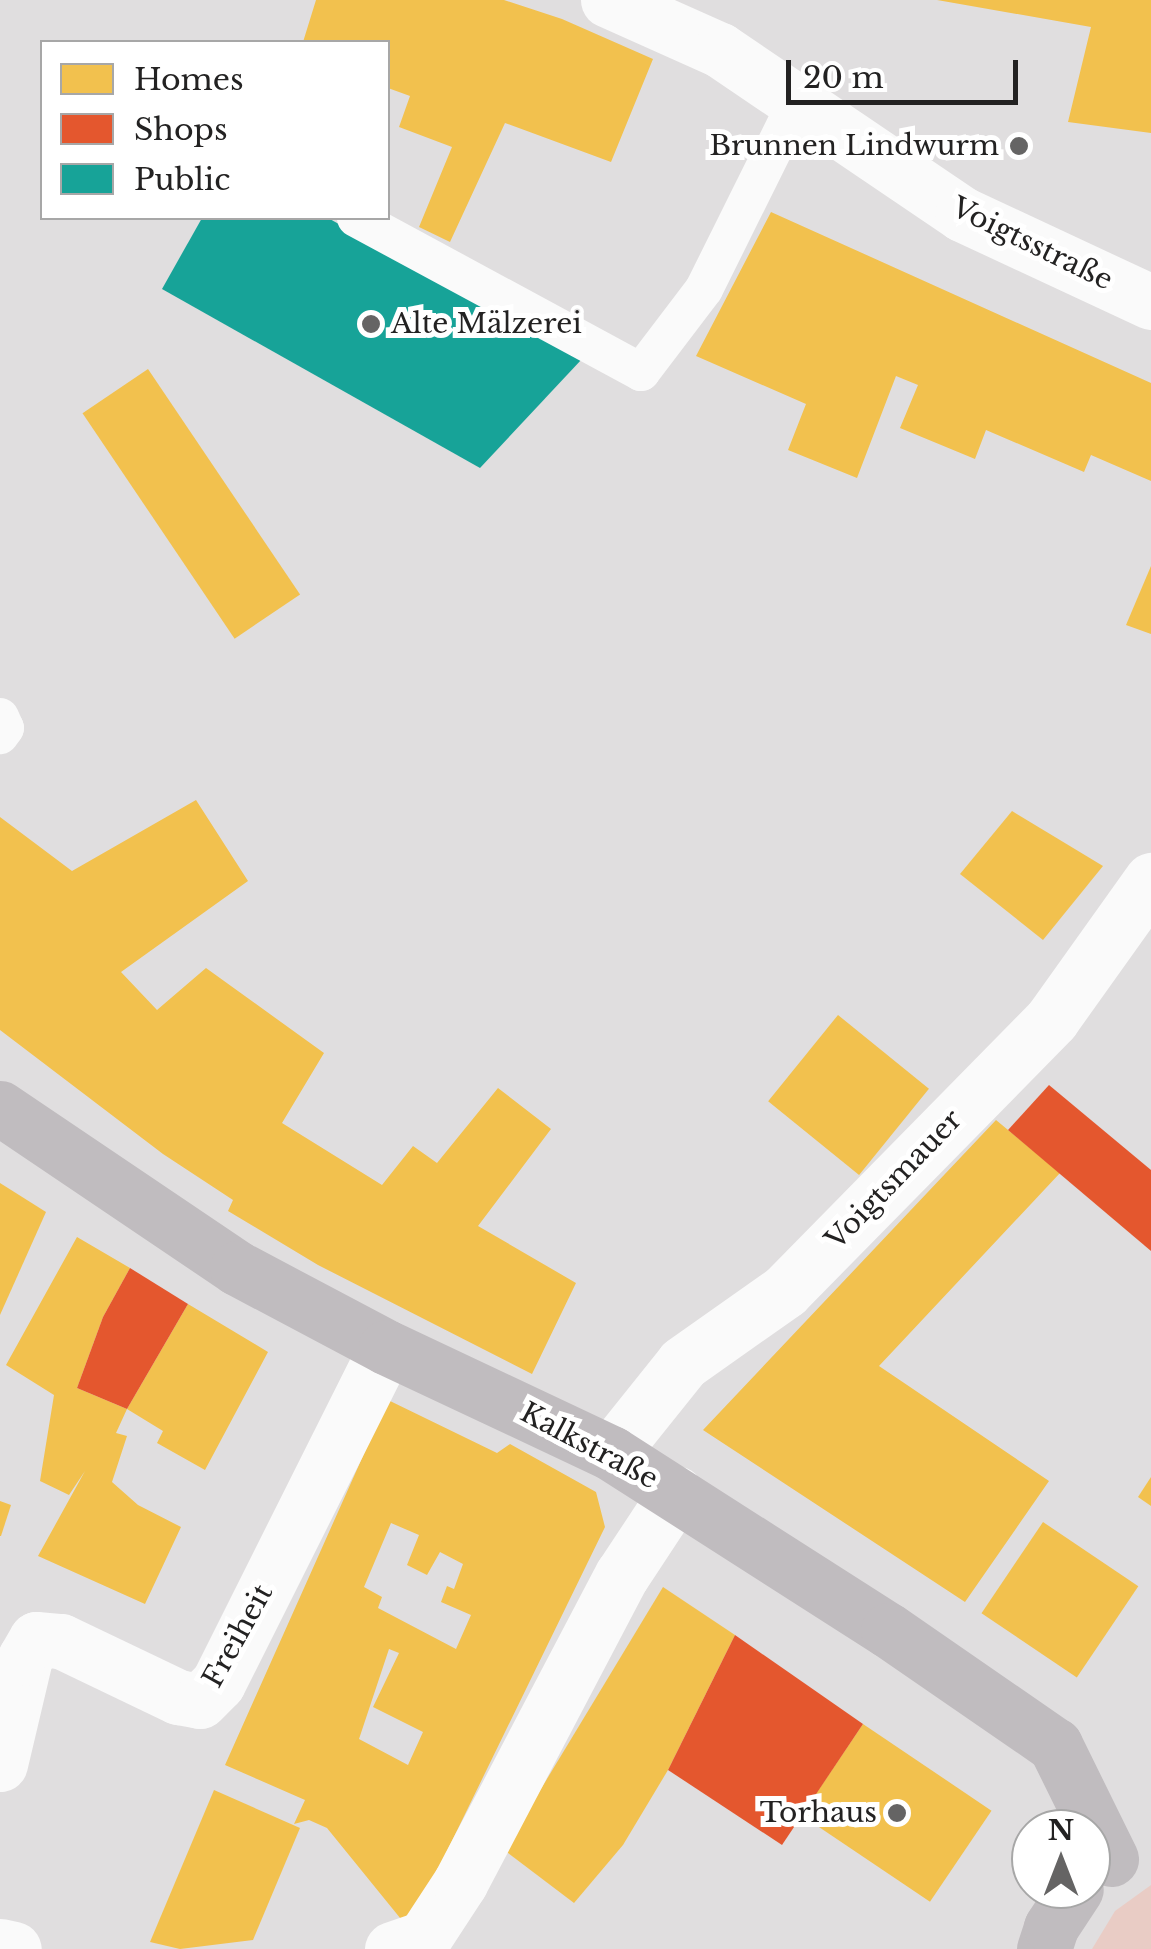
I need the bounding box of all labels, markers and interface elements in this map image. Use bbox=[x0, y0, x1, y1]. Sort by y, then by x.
legend bbox=[40, 40, 390, 220]
scale bar bbox=[791, 40, 1024, 102]
text: 20 m bbox=[803, 59, 884, 96]
text: Homes bbox=[134, 61, 244, 98]
text: Shops bbox=[134, 111, 228, 148]
place label: Brunnen Lindwurm bbox=[710, 129, 999, 163]
marker: Brunnen Lindwurm bbox=[1008, 135, 1030, 157]
text: Public bbox=[134, 161, 230, 198]
street label: Voigtsstraße bbox=[946, 191, 1118, 297]
place label: Alte Mälzerei bbox=[391, 307, 582, 341]
marker: Alte Mälzerei bbox=[360, 313, 382, 335]
street label: Voigtsmauer bbox=[819, 1103, 969, 1257]
street label: Kalkstraße bbox=[514, 1396, 664, 1496]
street label: Freiheit bbox=[196, 1579, 280, 1693]
place label: Torhaus bbox=[760, 1796, 877, 1830]
marker: Torhaus bbox=[886, 1802, 908, 1824]
north arrow bbox=[1011, 1809, 1111, 1909]
text: N bbox=[1048, 1813, 1074, 1848]

